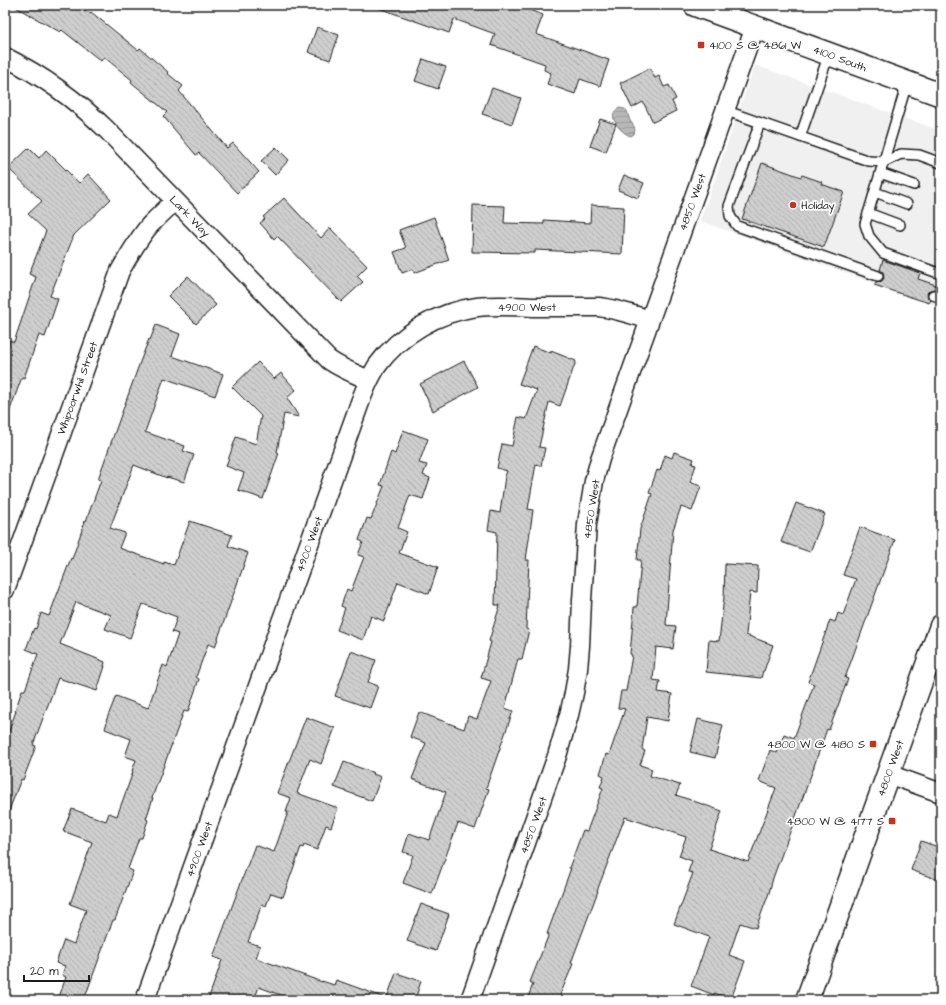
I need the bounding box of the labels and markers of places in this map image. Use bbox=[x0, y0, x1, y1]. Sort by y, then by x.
place label: 4100 S @ 4861 W bbox=[709, 38, 802, 53]
marker: 4100 S @ 4861 W bbox=[696, 40, 706, 50]
place label: Holiday bbox=[801, 198, 835, 214]
marker: Holiday bbox=[788, 200, 798, 210]
place label: 4800 W @ 4180 S bbox=[767, 737, 865, 752]
marker: 4800 W @ 4180 S bbox=[868, 739, 878, 749]
place label: 4800 W @ 4177 S bbox=[787, 814, 884, 829]
marker: 4800 W @ 4177 S bbox=[887, 816, 897, 826]

